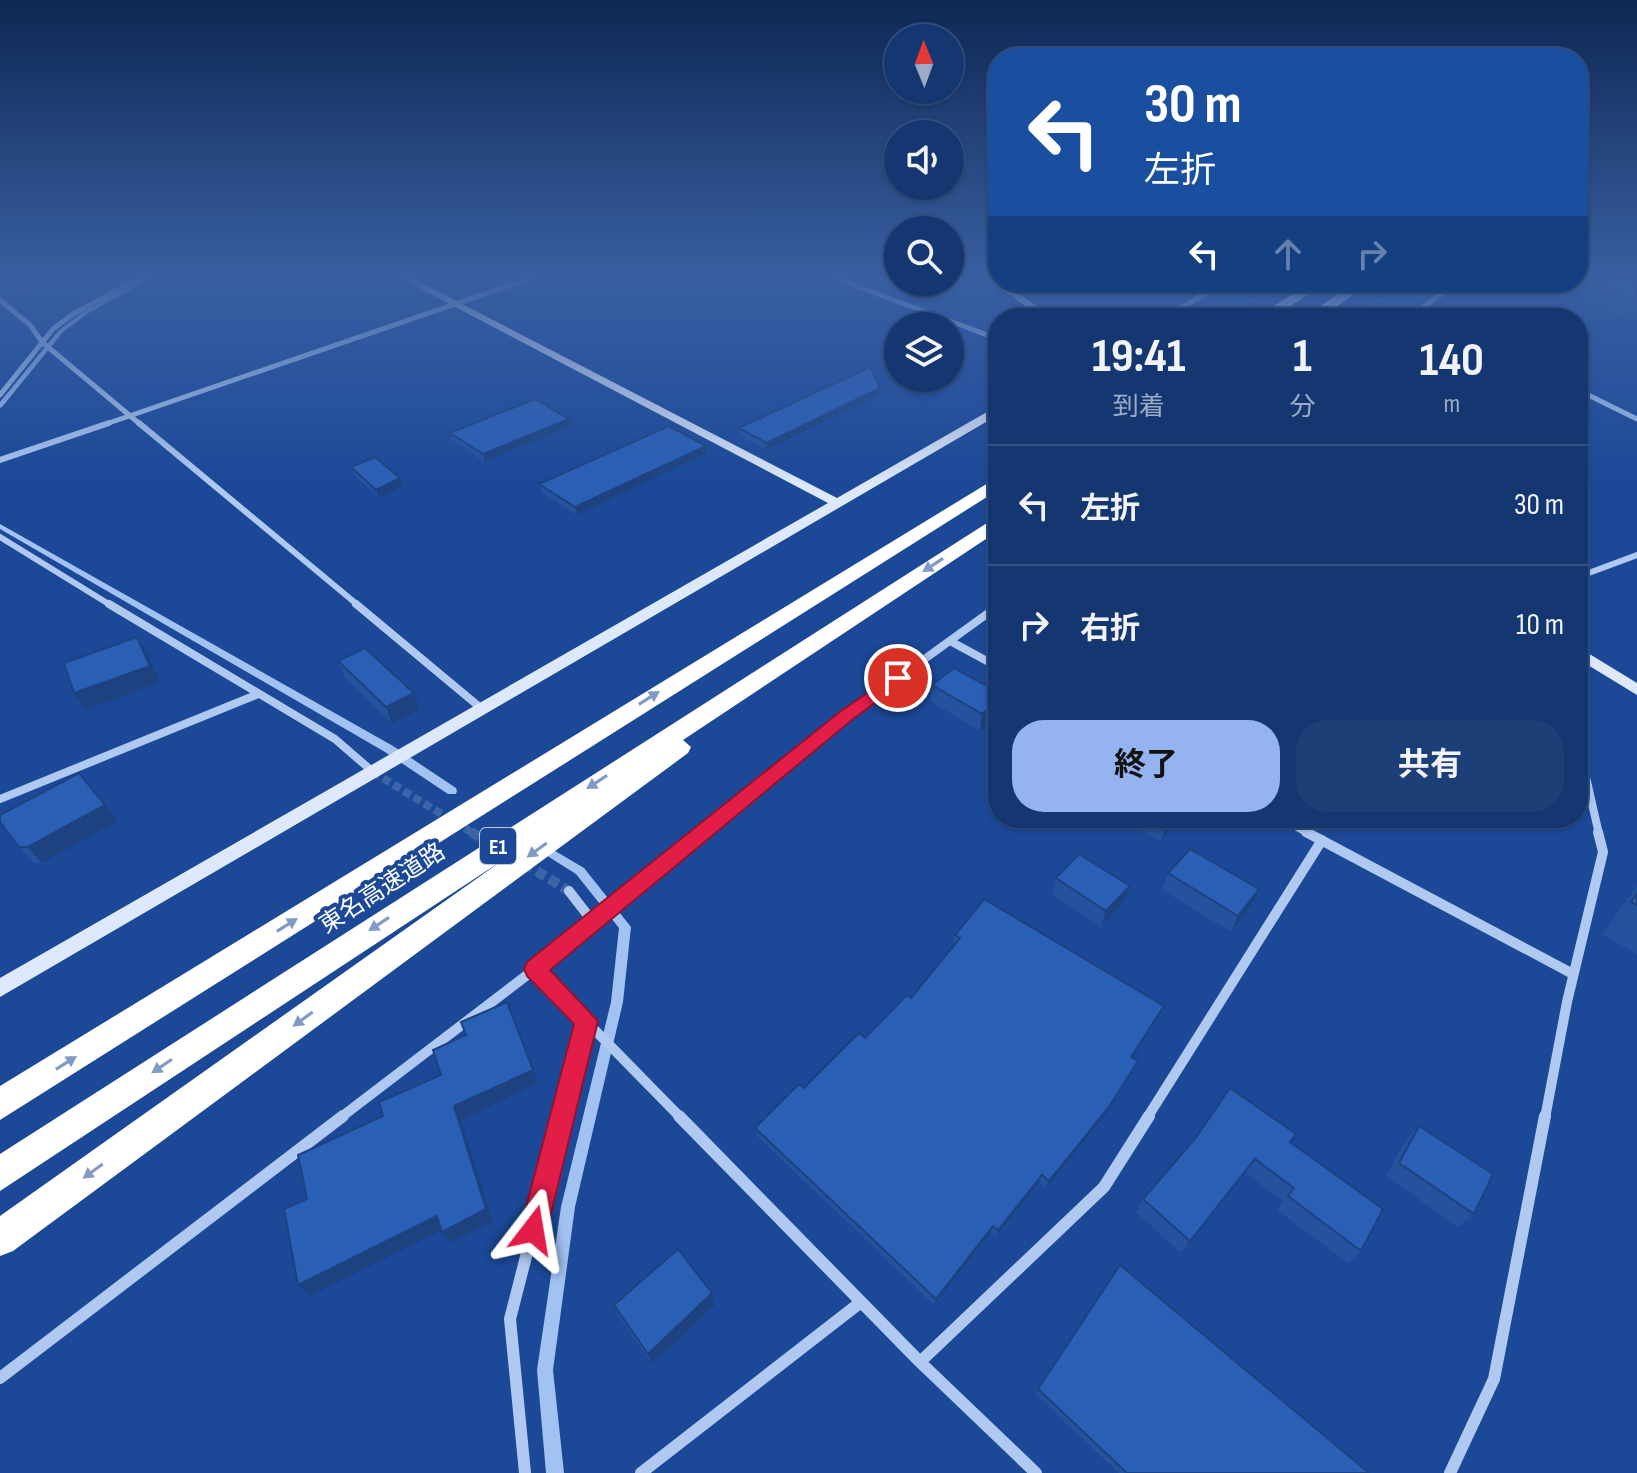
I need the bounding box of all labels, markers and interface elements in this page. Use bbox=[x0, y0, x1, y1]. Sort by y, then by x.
north arrow bbox=[884, 24, 964, 104]
map controls bbox=[884, 24, 964, 392]
text: 30 m bbox=[1144, 72, 1242, 139]
icon: left bbox=[1012, 80, 1116, 184]
button: sound bbox=[884, 120, 964, 200]
text: 左折 bbox=[1144, 150, 1216, 193]
button: search bbox=[884, 216, 964, 296]
icon: left bbox=[1182, 232, 1226, 276]
icon: ahead bbox=[1266, 232, 1310, 276]
icon: right bbox=[1350, 232, 1394, 276]
button: layers bbox=[884, 312, 964, 392]
text: 19:41 bbox=[1092, 328, 1186, 385]
text: 1 bbox=[1293, 328, 1312, 385]
text: 140 bbox=[1420, 332, 1484, 389]
text: m bbox=[1443, 389, 1460, 420]
text: 到着 bbox=[1113, 392, 1165, 423]
text: 分 bbox=[1290, 392, 1316, 423]
icon: left bbox=[1012, 483, 1056, 527]
text: 30 m bbox=[1514, 487, 1564, 523]
text: 左折 bbox=[1080, 491, 1140, 527]
one-way arrow bbox=[922, 557, 944, 571]
icon: right bbox=[1012, 603, 1056, 647]
text: 10 m bbox=[1516, 607, 1564, 643]
text: 右折 bbox=[1080, 611, 1140, 647]
pin bbox=[864, 644, 932, 712]
icon: arrive bbox=[876, 656, 920, 700]
one-way arrow bbox=[638, 691, 660, 705]
button: 終了 bbox=[1012, 720, 1280, 812]
button: 共有 bbox=[1296, 720, 1564, 812]
one-way arrow bbox=[586, 774, 608, 789]
road number: E1 bbox=[480, 828, 516, 864]
street label: 東名高速道路 bbox=[314, 837, 451, 940]
one-way arrow bbox=[526, 842, 547, 857]
one-way arrow bbox=[368, 916, 390, 930]
one-way arrow bbox=[276, 918, 298, 932]
one-way arrow bbox=[293, 1011, 314, 1026]
one-way arrow bbox=[55, 1056, 77, 1070]
one-way arrow bbox=[151, 1059, 172, 1074]
one-way arrow bbox=[82, 1163, 103, 1178]
position arrow bbox=[491, 1188, 575, 1272]

